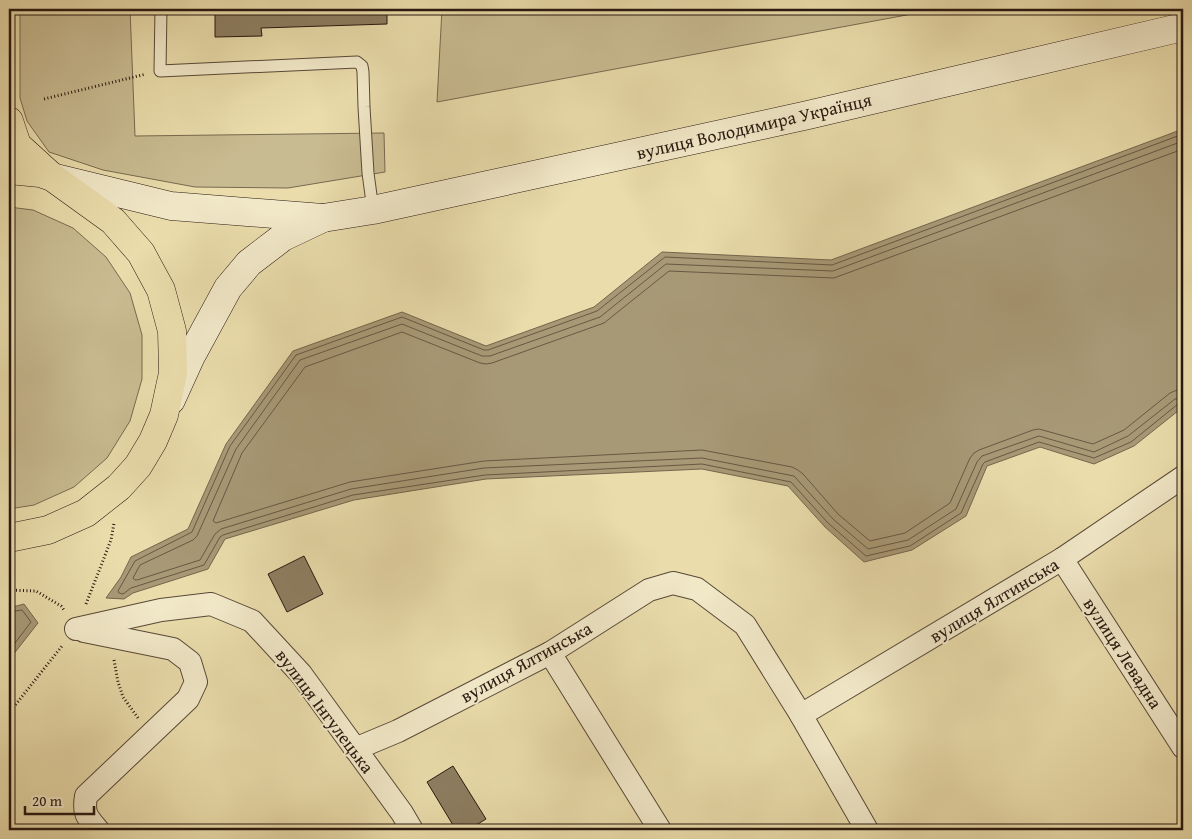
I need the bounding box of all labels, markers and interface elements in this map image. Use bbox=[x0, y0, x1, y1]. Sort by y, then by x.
street label: вулиця Володимира Українця bbox=[634, 86, 874, 166]
street label: вулиця Ялтинська bbox=[924, 550, 1064, 649]
street label: вулиця Левадна bbox=[1077, 592, 1169, 714]
street label: вулиця Ялтинська bbox=[455, 614, 597, 709]
street label: вулиця Інгулецька bbox=[269, 643, 381, 779]
scale bar bbox=[25, 784, 94, 816]
text: 20 m bbox=[32, 790, 63, 811]

